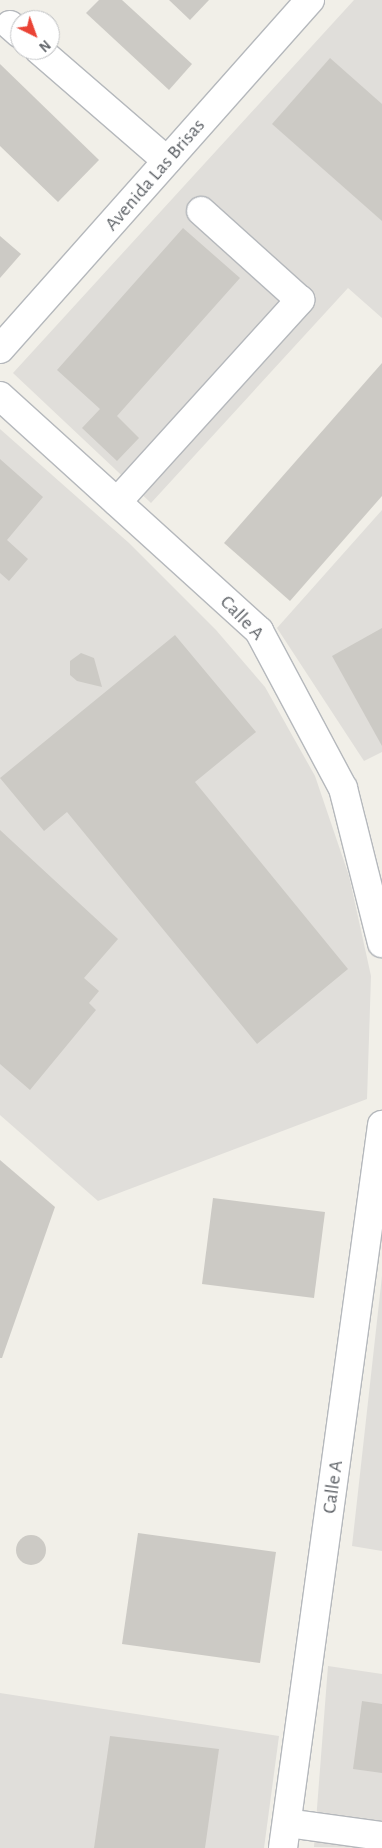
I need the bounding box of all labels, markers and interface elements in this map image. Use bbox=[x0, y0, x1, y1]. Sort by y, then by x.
north arrow bbox=[10, 10, 60, 60]
text: N bbox=[36, 37, 53, 54]
street label: Avenida Las Brisas bbox=[100, 114, 210, 236]
street label: Calle A bbox=[215, 590, 269, 646]
street label: Calle A bbox=[317, 1459, 349, 1515]

